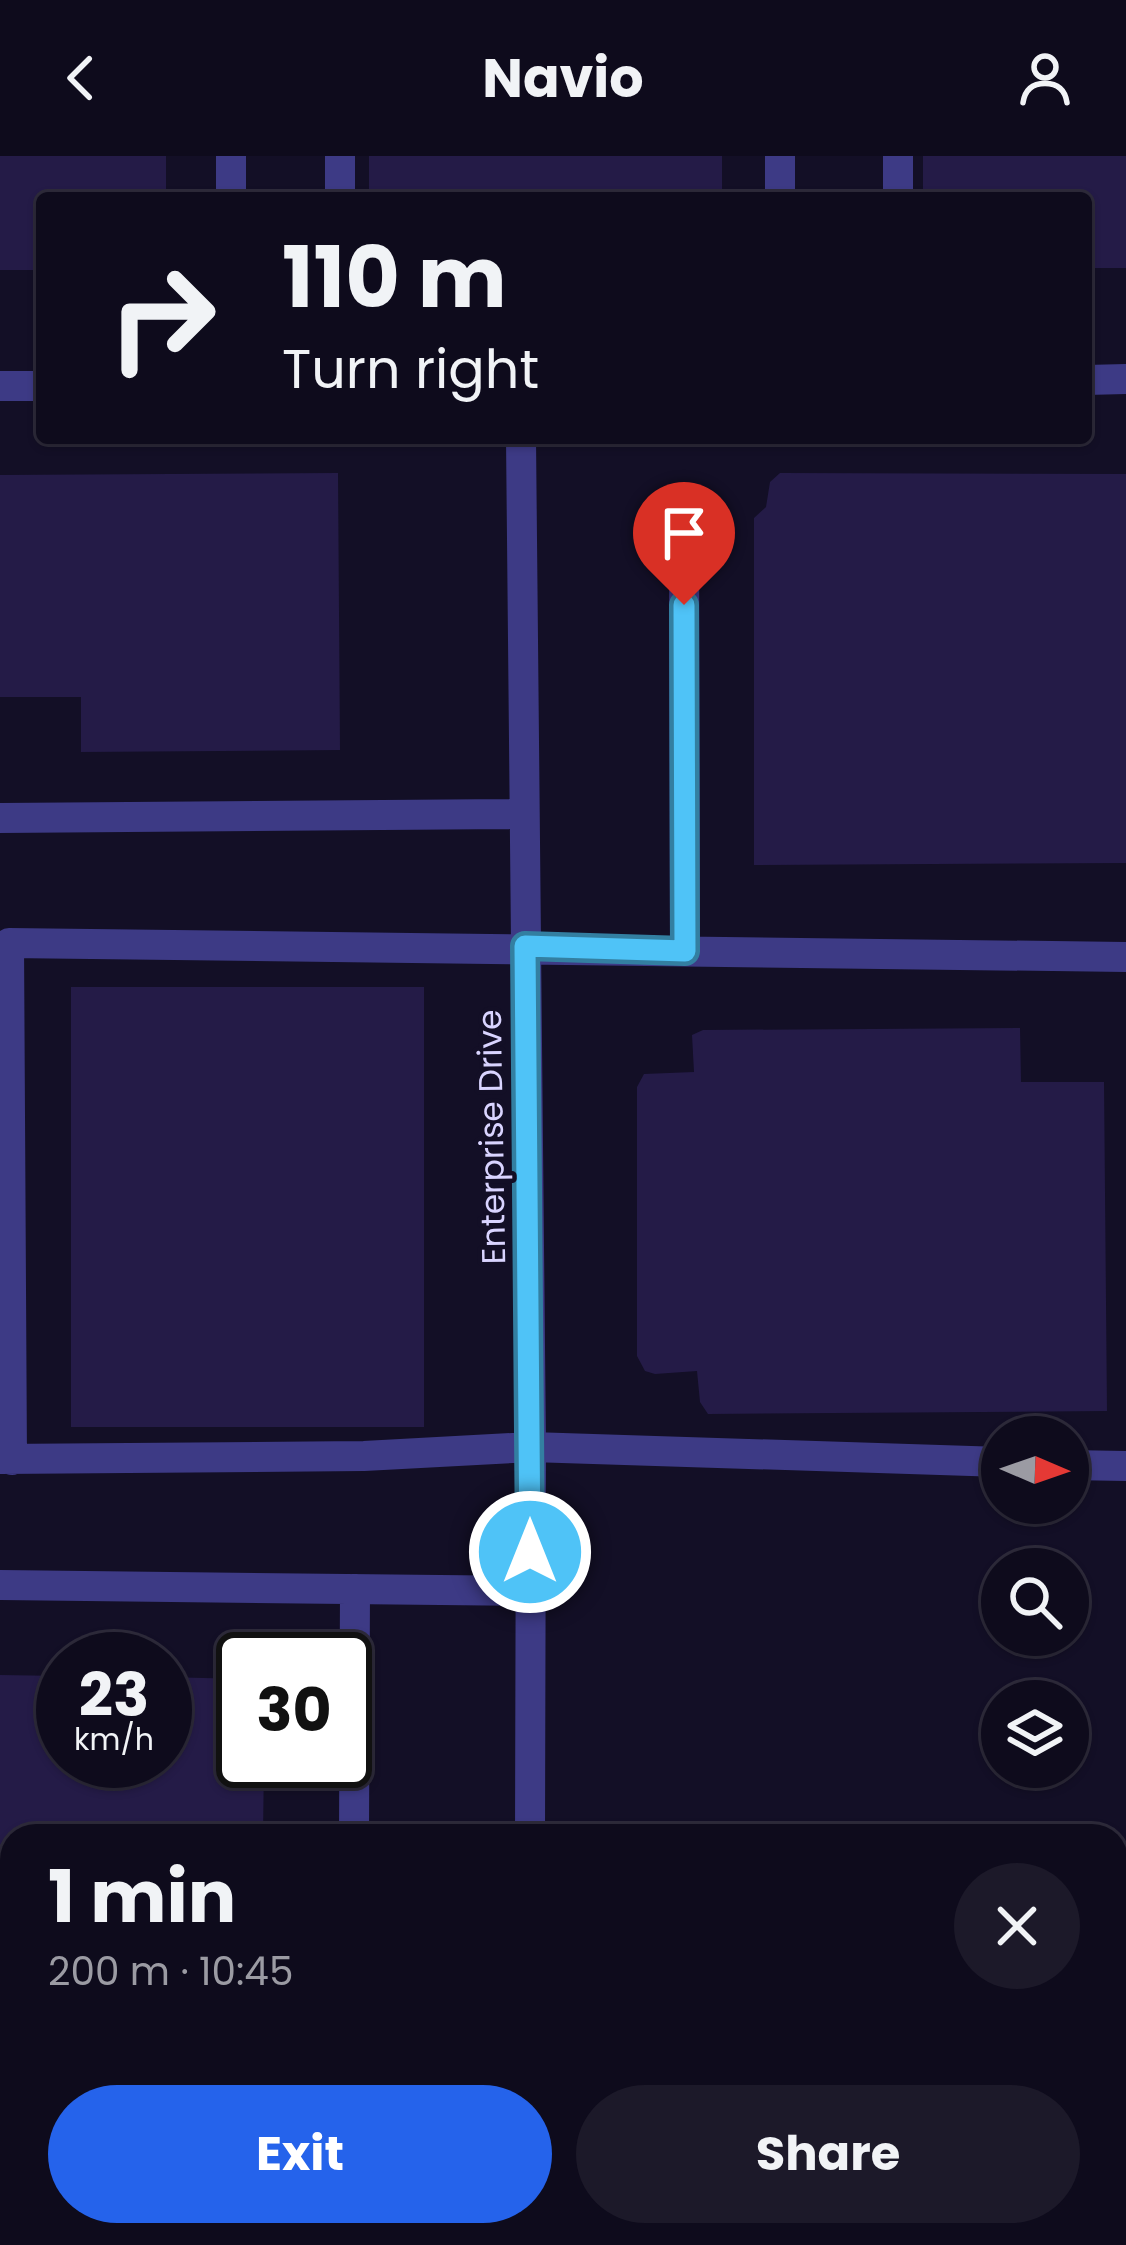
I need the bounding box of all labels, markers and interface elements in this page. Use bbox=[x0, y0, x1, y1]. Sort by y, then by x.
text: Navio bbox=[482, 40, 644, 116]
icon: back bbox=[48, 45, 114, 111]
icon: person bbox=[1012, 45, 1078, 111]
text: 110 m bbox=[282, 219, 507, 336]
icon: right bbox=[84, 240, 240, 396]
text: Turn right bbox=[282, 331, 539, 407]
pin bbox=[633, 482, 735, 605]
icon: arrive bbox=[651, 500, 717, 566]
street label: Enterprise Drive bbox=[466, 1009, 517, 1265]
north arrow bbox=[981, 1416, 1089, 1524]
map controls bbox=[981, 1416, 1089, 1788]
position arrow bbox=[467, 1489, 593, 1615]
button: search bbox=[981, 1548, 1089, 1656]
speed limit sign: 30 bbox=[216, 1632, 372, 1788]
text: 23 bbox=[79, 1653, 149, 1737]
button: layers bbox=[981, 1680, 1089, 1788]
text: km/h bbox=[74, 1718, 154, 1761]
text: 1 min bbox=[48, 1846, 236, 1947]
button: close bbox=[954, 1863, 1080, 1989]
text: 200 m · 10:45 bbox=[48, 1944, 293, 1999]
button: Exit bbox=[48, 2085, 552, 2223]
button: Share bbox=[576, 2085, 1080, 2223]

